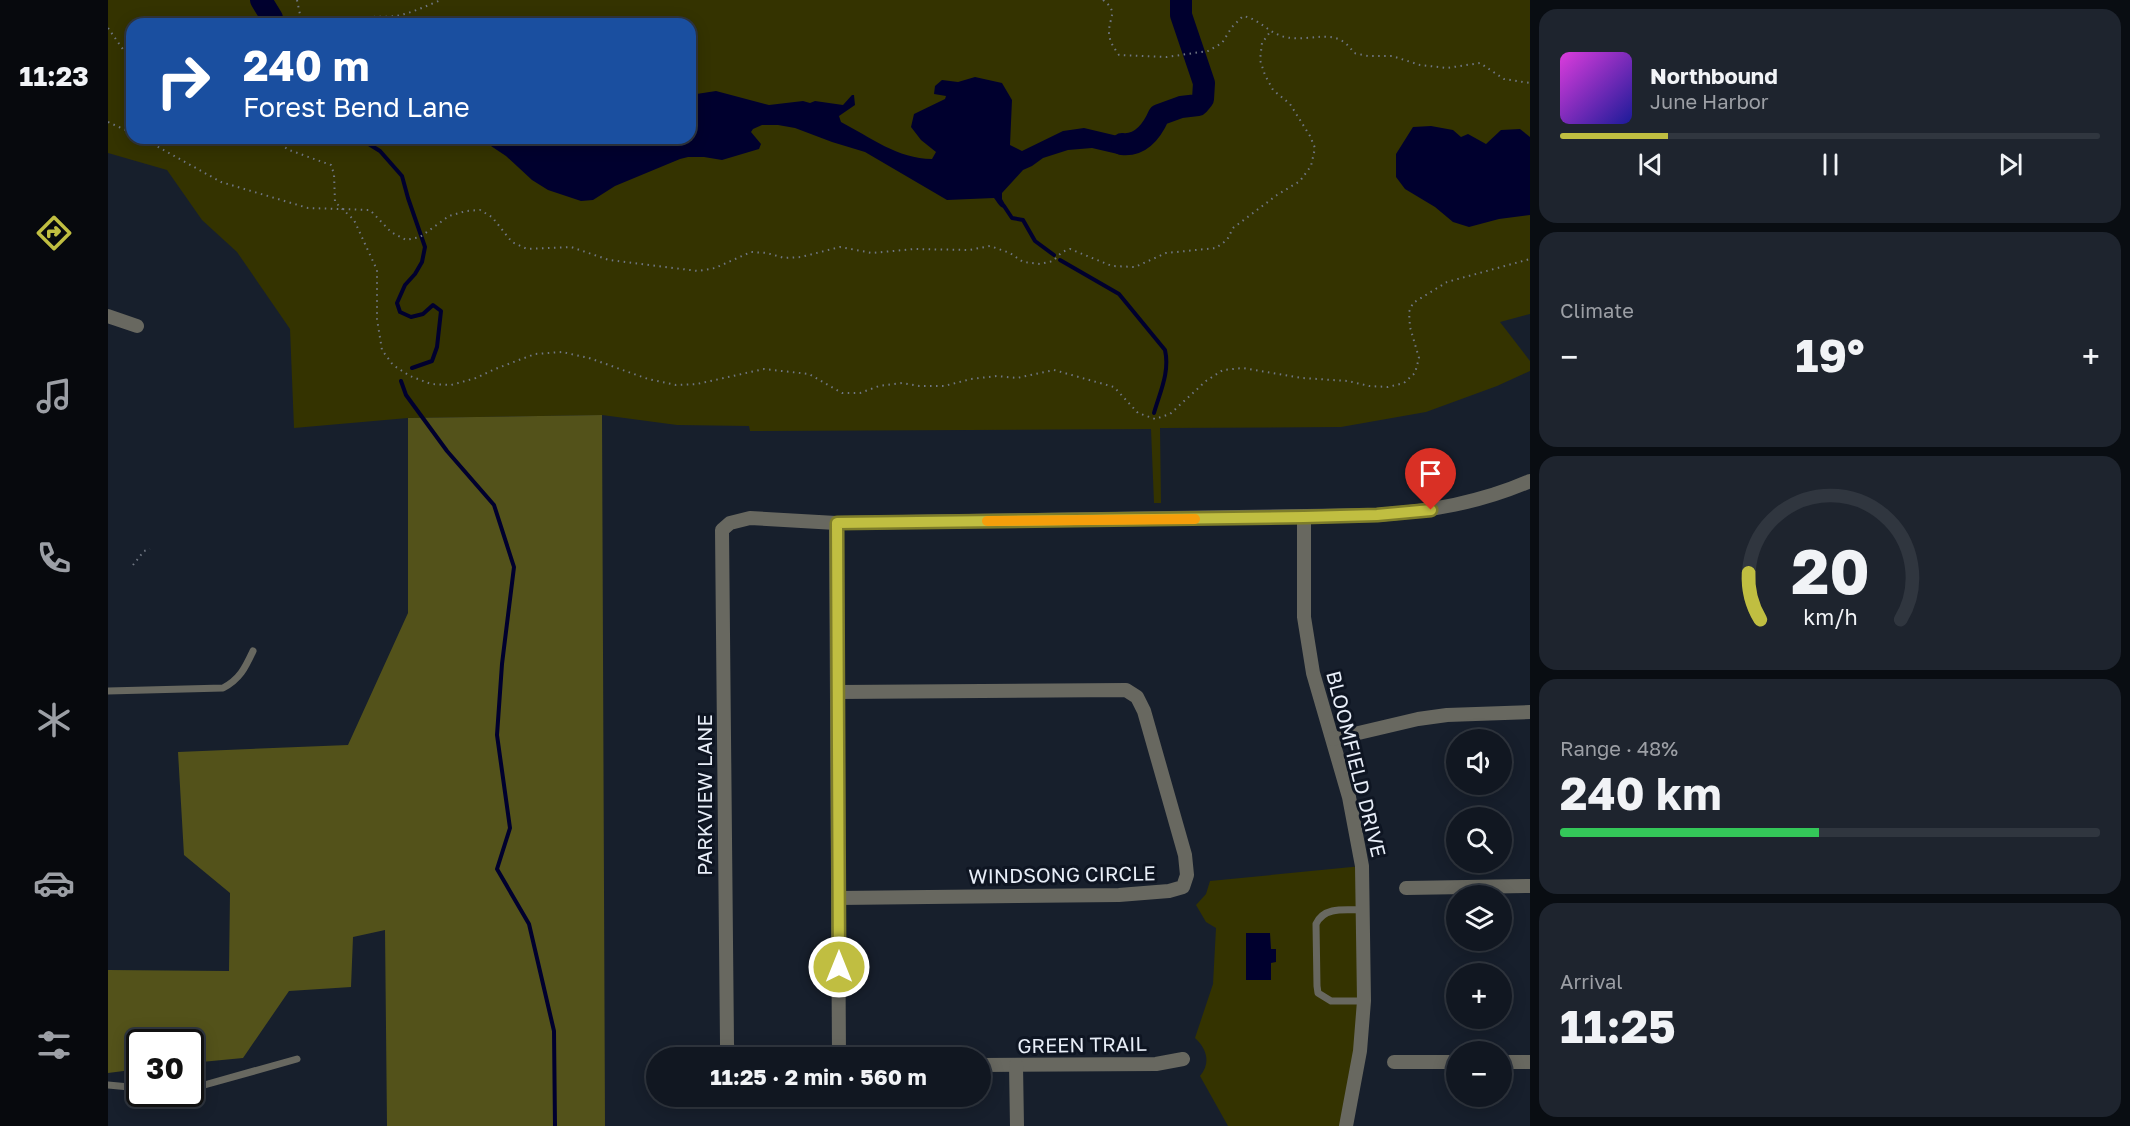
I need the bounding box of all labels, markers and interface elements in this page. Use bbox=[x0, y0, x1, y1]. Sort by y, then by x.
text: 240 m bbox=[243, 40, 369, 90]
icon: right bbox=[144, 42, 222, 120]
text: 11:23 bbox=[19, 60, 89, 92]
text: Northbound bbox=[1650, 62, 1778, 89]
text: June Harbor bbox=[1650, 89, 1769, 113]
text: Forest Bend Lane bbox=[243, 91, 470, 123]
icon: previous bbox=[1634, 148, 1667, 181]
icon: pause bbox=[1814, 148, 1847, 181]
icon: next bbox=[1994, 148, 2027, 181]
icon: directions bbox=[33, 212, 75, 254]
text: Climate bbox=[1560, 298, 1634, 322]
text: 19° bbox=[1795, 328, 1865, 382]
text: − bbox=[1560, 337, 1578, 376]
text: + bbox=[2082, 337, 2100, 376]
icon: music bbox=[33, 375, 75, 417]
pin bbox=[1405, 448, 1456, 510]
icon: arrive bbox=[1414, 457, 1447, 490]
text: 20 bbox=[1791, 533, 1869, 608]
icon: phone bbox=[33, 537, 75, 579]
text: km/h bbox=[1803, 604, 1857, 630]
street label: BLOOMFIELD DRIVE bbox=[1322, 668, 1392, 859]
icon: climate bbox=[33, 699, 75, 741]
street label: PARKVIEW LANE bbox=[692, 714, 716, 876]
map controls bbox=[1446, 729, 1512, 1107]
button: sound bbox=[1446, 729, 1512, 795]
text: Range · 48% bbox=[1560, 736, 1678, 760]
text: 240 km bbox=[1560, 766, 1722, 820]
button: search bbox=[1446, 807, 1512, 873]
street label: WINDSONG CIRCLE bbox=[968, 860, 1156, 888]
icon: car bbox=[33, 862, 75, 904]
button: layers bbox=[1446, 885, 1512, 951]
position arrow bbox=[807, 935, 871, 999]
button: + bbox=[1446, 963, 1512, 1029]
text: Arrival bbox=[1560, 969, 1623, 993]
text: 11:25 bbox=[1560, 999, 1676, 1053]
icon: filters bbox=[33, 1024, 75, 1066]
speed limit sign: 30 bbox=[126, 1029, 204, 1107]
street label: GREEN TRAIL bbox=[1017, 1031, 1147, 1057]
button: − bbox=[1446, 1041, 1512, 1107]
text: 11:25 · 2 min · 560 m bbox=[710, 1063, 927, 1090]

